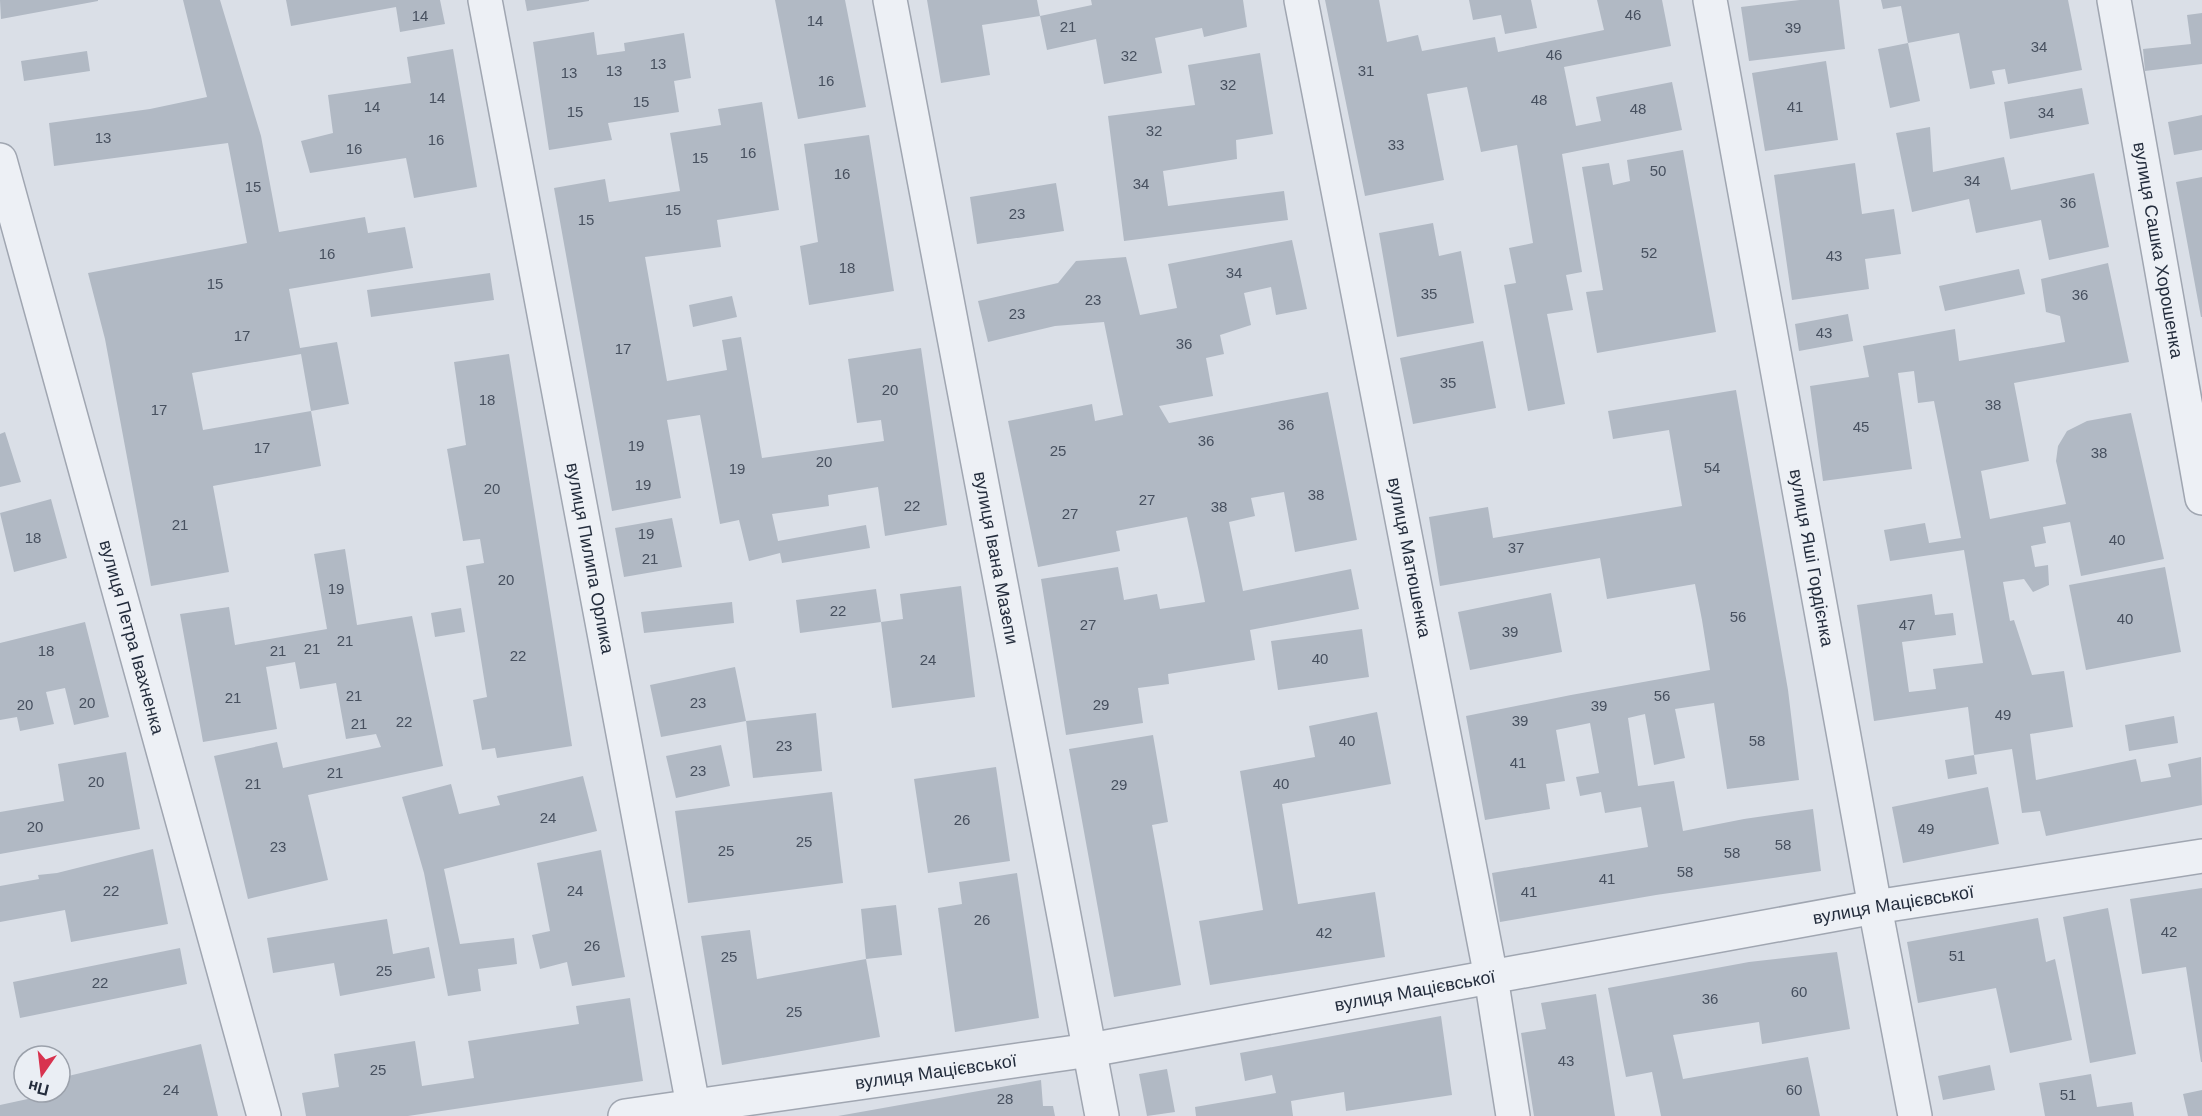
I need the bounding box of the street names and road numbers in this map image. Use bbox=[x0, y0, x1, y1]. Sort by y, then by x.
street label: вулиця Сашка Хорошенка bbox=[2129, 141, 2187, 361]
street label: вулиця Пилипа Орлика bbox=[562, 461, 618, 656]
street label: вулиця Яші Гордієнка bbox=[1786, 467, 1838, 649]
street label: вулиця Івана Мазепи bbox=[970, 470, 1022, 646]
street label: вулиця Матюшенка bbox=[1384, 476, 1435, 640]
street label: вулиця Петра Івахненка bbox=[95, 538, 168, 737]
street label: вулиця Мацієвської bbox=[1811, 882, 1975, 928]
street label: вулиця Мацієвської bbox=[1333, 966, 1497, 1015]
street label: вулиця Мацієвської bbox=[854, 1051, 1018, 1093]

